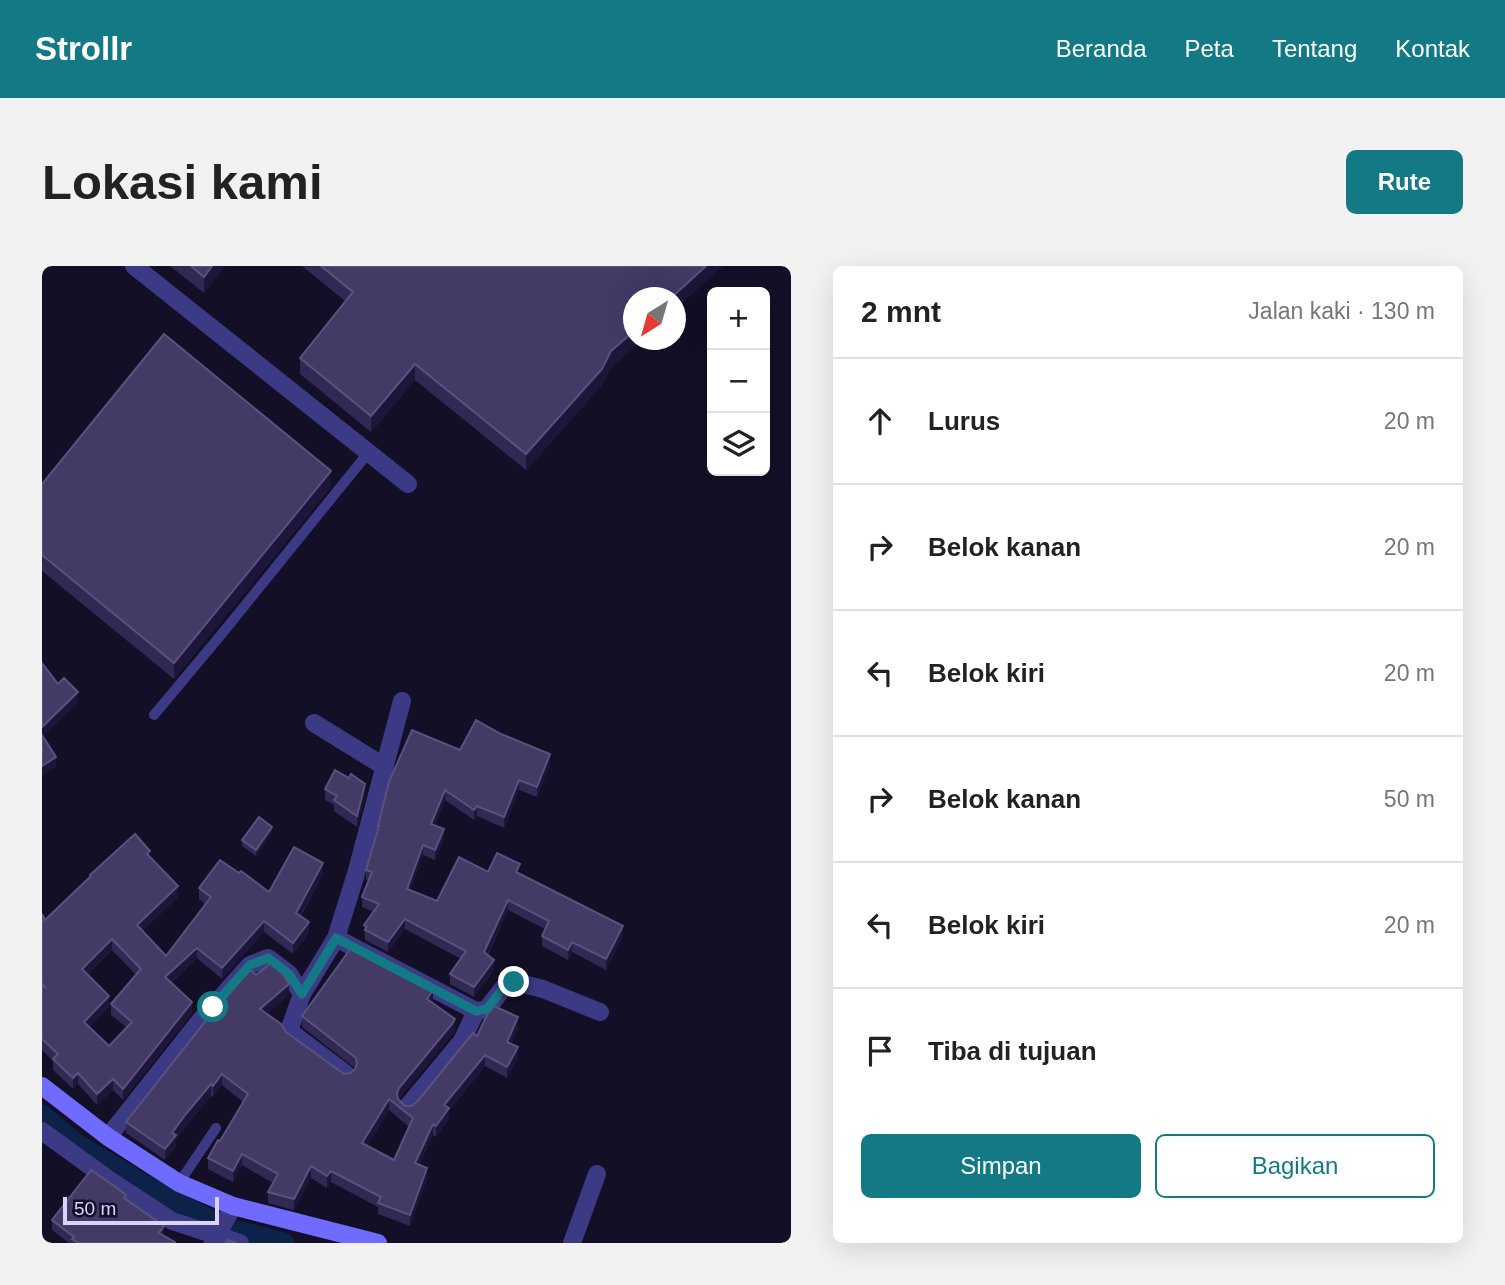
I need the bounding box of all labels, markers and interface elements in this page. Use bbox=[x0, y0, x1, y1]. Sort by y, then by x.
text: Strollr bbox=[35, 30, 132, 67]
text: Beranda bbox=[1056, 35, 1147, 62]
text: Peta bbox=[1185, 35, 1234, 62]
text: Tentang bbox=[1272, 35, 1357, 62]
text: Kontak bbox=[1395, 35, 1470, 62]
button: Rute bbox=[1346, 150, 1463, 214]
text: Lokasi kami bbox=[42, 155, 323, 209]
north arrow bbox=[623, 287, 686, 350]
map controls bbox=[707, 287, 770, 476]
button: + bbox=[707, 287, 770, 350]
text: 2 mnt bbox=[861, 295, 941, 328]
text: Jalan kaki · 130 m bbox=[1248, 298, 1435, 324]
button: − bbox=[707, 350, 770, 413]
icon: ahead bbox=[861, 402, 899, 440]
text: Lurus bbox=[928, 406, 1000, 436]
text: 20 m bbox=[1384, 408, 1435, 434]
button: layers bbox=[707, 413, 770, 476]
icon: right bbox=[861, 528, 899, 566]
text: Belok kanan bbox=[928, 532, 1081, 562]
text: 20 m bbox=[1384, 534, 1435, 560]
icon: left bbox=[861, 654, 899, 692]
text: Belok kiri bbox=[928, 658, 1045, 688]
text: 20 m bbox=[1384, 660, 1435, 686]
icon: right bbox=[861, 780, 899, 818]
text: Belok kanan bbox=[928, 784, 1081, 814]
text: 50 m bbox=[1384, 786, 1435, 812]
icon: left bbox=[861, 906, 899, 944]
text: Belok kiri bbox=[928, 910, 1045, 940]
text: 20 m bbox=[1384, 912, 1435, 938]
route end bbox=[498, 966, 529, 997]
route start bbox=[197, 991, 228, 1022]
icon: arrive bbox=[861, 1032, 899, 1070]
text: Tiba di tujuan bbox=[928, 1036, 1097, 1066]
button: Simpan bbox=[861, 1134, 1141, 1198]
button: Bagikan bbox=[1155, 1134, 1435, 1198]
scale bar bbox=[63, 1194, 219, 1226]
text: 50 m bbox=[74, 1198, 116, 1219]

